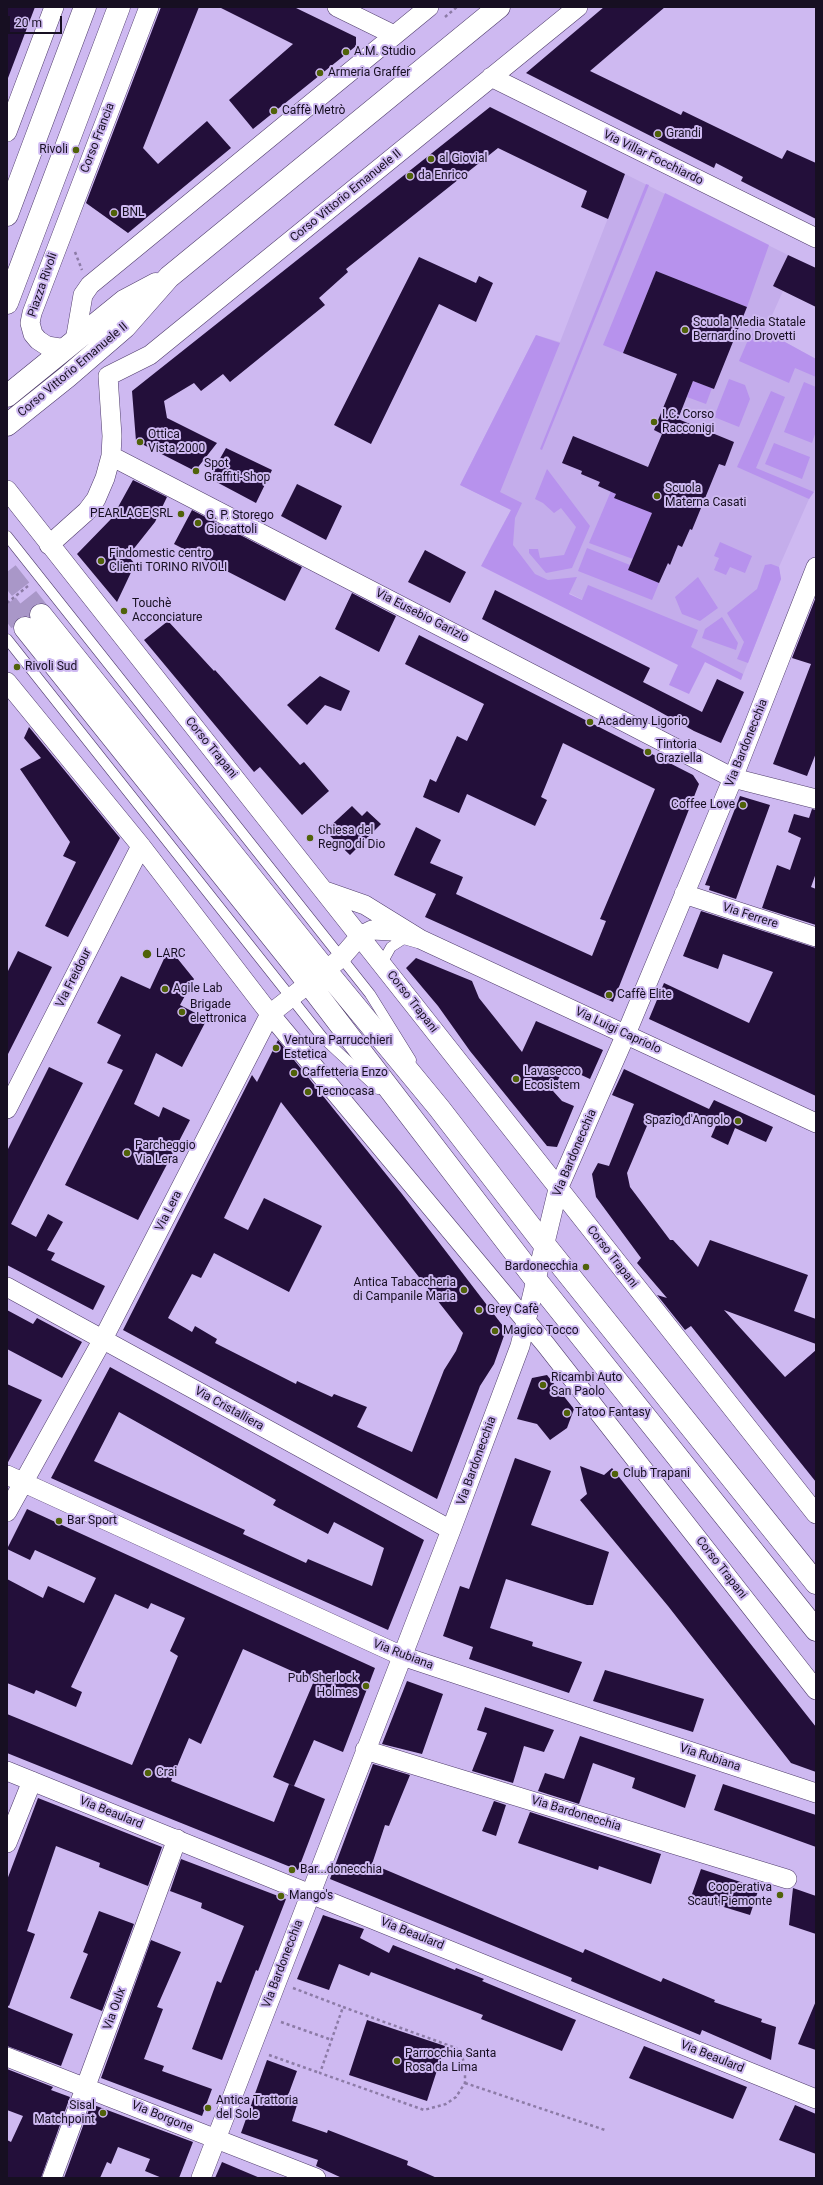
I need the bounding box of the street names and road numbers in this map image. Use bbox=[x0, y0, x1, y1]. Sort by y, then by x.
street label: Corso Francia bbox=[78, 101, 118, 175]
street label: Via Villar Focchiardo bbox=[601, 128, 705, 188]
street label: Corso Vittorio Emanuele II bbox=[287, 147, 405, 245]
street label: Piazza Rivoli bbox=[25, 251, 61, 319]
street label: Corso Vittorio Emanuele II bbox=[15, 320, 131, 420]
street label: Via Eusebio Garizio bbox=[373, 586, 471, 646]
street label: Via Bardonecchia bbox=[723, 697, 771, 789]
street label: Corso Trapani bbox=[182, 714, 240, 782]
street label: Via Ferrere bbox=[720, 900, 780, 932]
street label: Via Freidour bbox=[53, 946, 95, 1010]
street label: Corso Trapani bbox=[383, 968, 441, 1036]
street label: Via Luigi Capriolo bbox=[573, 1005, 663, 1057]
street label: Via Bardonecchia bbox=[550, 1107, 600, 1199]
street label: Via Lera bbox=[153, 1188, 185, 1234]
street label: Corso Trapani bbox=[583, 1223, 641, 1291]
street label: Via Cristalliera bbox=[192, 1384, 266, 1434]
street label: Via Bardonecchia bbox=[454, 1415, 500, 1507]
street label: Corso Trapani bbox=[692, 1534, 750, 1602]
street label: Via Rubiana bbox=[371, 1637, 435, 1673]
street label: Via Rubiana bbox=[678, 1741, 742, 1775]
street label: Via Bardonecchia bbox=[529, 1793, 623, 1835]
street label: Via Beaulard bbox=[77, 1794, 145, 1832]
street label: Via Beaulard bbox=[378, 1915, 446, 1953]
street label: Via Bardonecchia bbox=[260, 1918, 306, 2010]
street label: Via Oulx bbox=[101, 1986, 129, 2032]
street label: Via Beaulard bbox=[678, 2038, 746, 2076]
street label: Via Borgone bbox=[129, 2098, 195, 2136]

